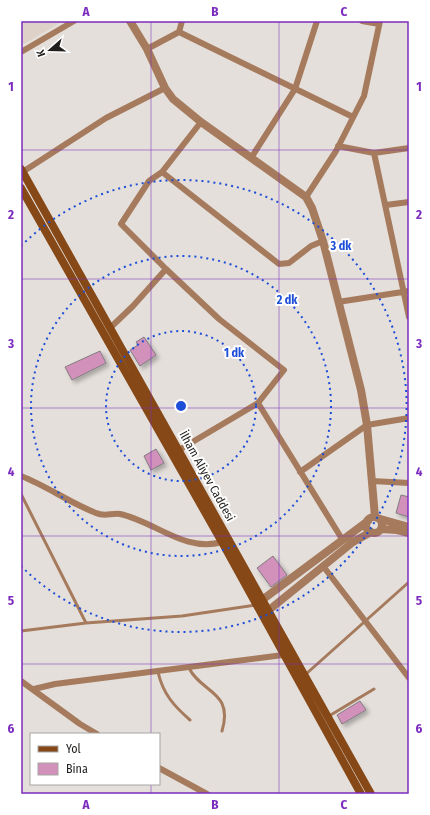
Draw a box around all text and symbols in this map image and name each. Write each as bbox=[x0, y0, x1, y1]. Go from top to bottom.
text: A bbox=[81, 4, 90, 19]
text: B bbox=[211, 4, 219, 19]
text: C bbox=[341, 4, 348, 19]
north arrow bbox=[30, 30, 70, 70]
text: K bbox=[34, 47, 48, 58]
text: 1 bbox=[8, 79, 14, 94]
text: 1 bbox=[416, 79, 422, 94]
text: 2 bbox=[7, 207, 14, 222]
text: 2 bbox=[415, 207, 422, 222]
text: 3 dk bbox=[330, 239, 352, 253]
text: 2 dk bbox=[276, 293, 298, 307]
text: 3 bbox=[7, 336, 14, 351]
text: 3 bbox=[415, 336, 422, 351]
text: 1 dk bbox=[224, 346, 245, 360]
centre of rings bbox=[174, 399, 188, 413]
street label: İlham Aliyev Caddesi bbox=[176, 428, 239, 524]
text: 4 bbox=[8, 464, 15, 479]
text: 4 bbox=[416, 464, 423, 479]
text: 5 bbox=[8, 593, 14, 608]
text: 5 bbox=[416, 593, 422, 608]
text: 6 bbox=[8, 721, 15, 736]
text: 6 bbox=[416, 721, 423, 736]
legend bbox=[30, 733, 160, 785]
text: Yol bbox=[66, 742, 81, 756]
text: Bina bbox=[66, 762, 88, 776]
text: A bbox=[81, 797, 90, 812]
text: B bbox=[211, 797, 219, 812]
text: C bbox=[341, 797, 348, 812]

